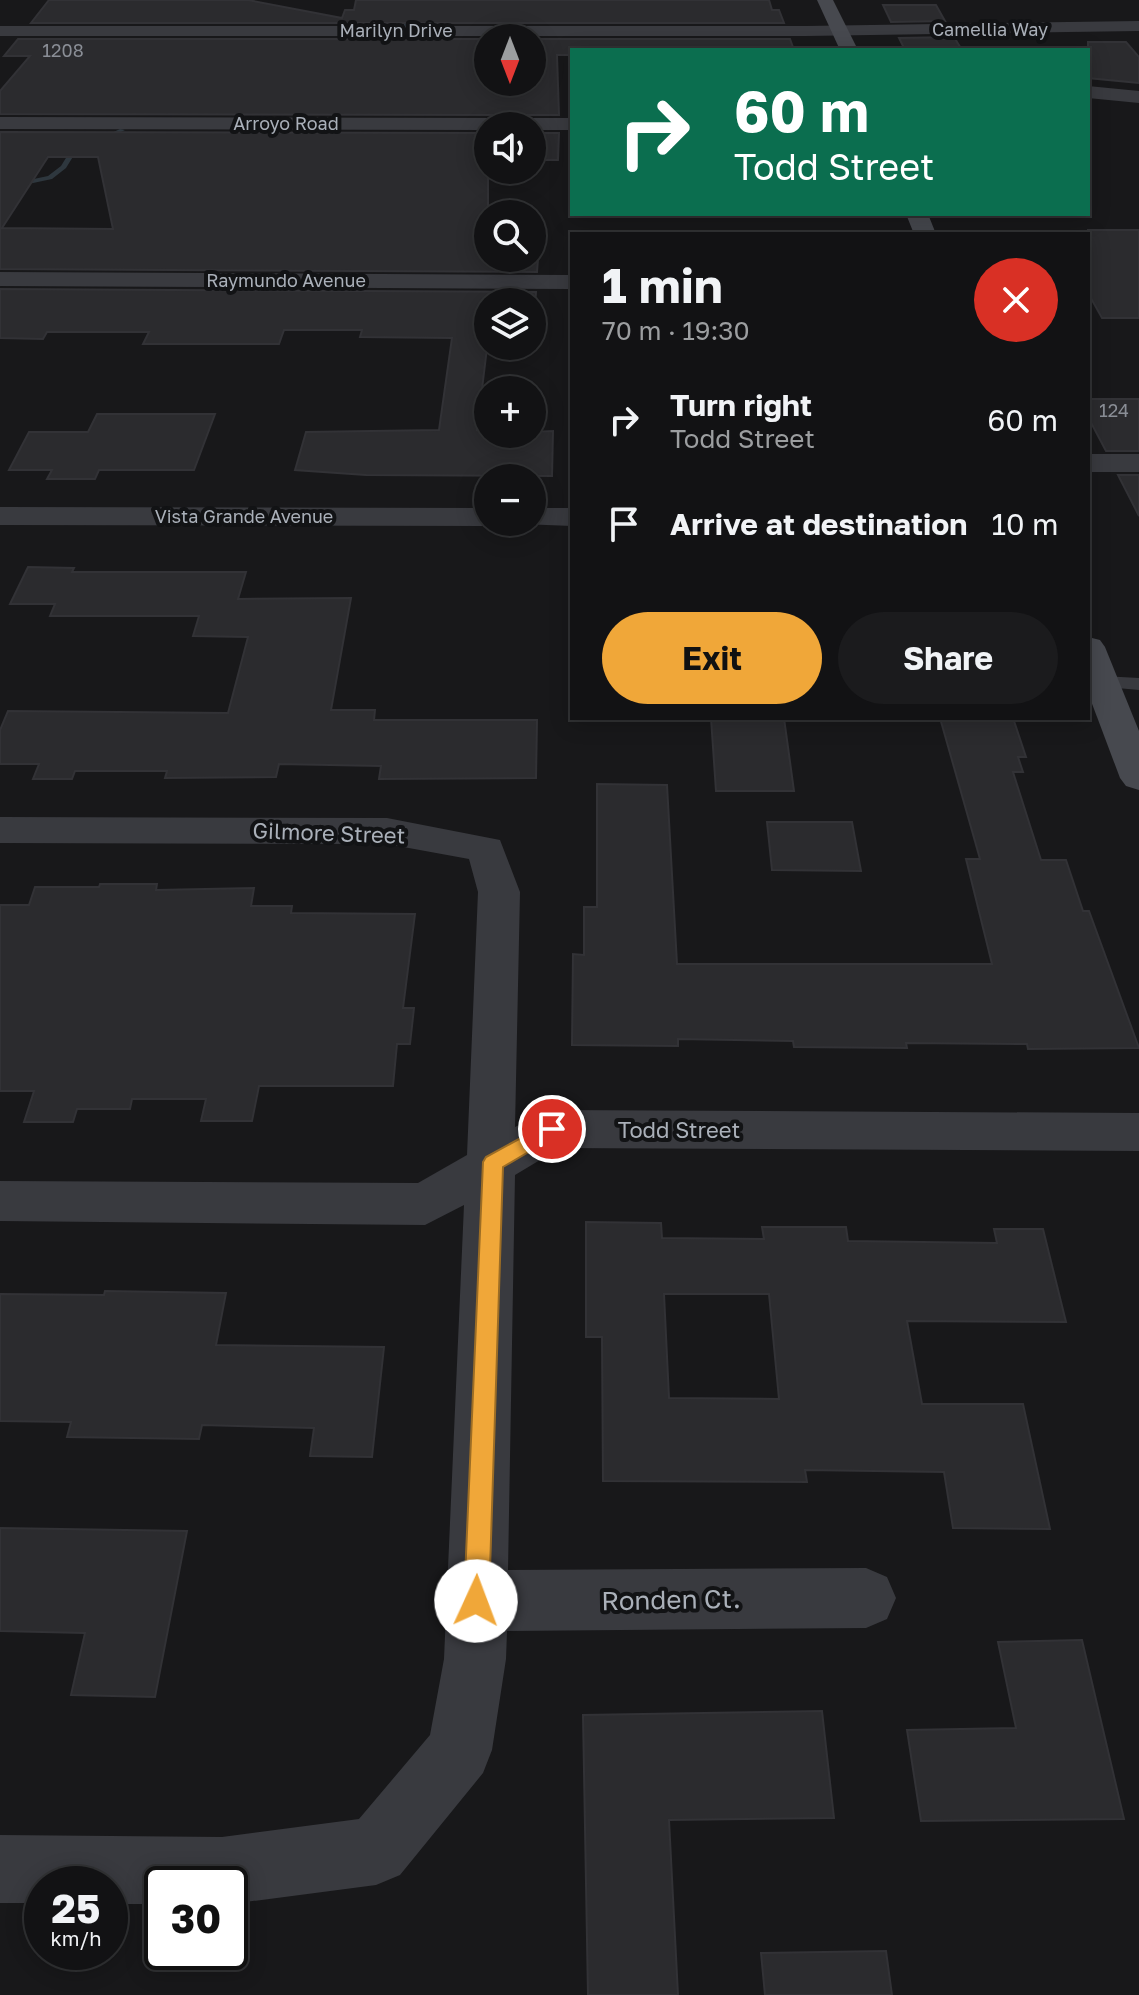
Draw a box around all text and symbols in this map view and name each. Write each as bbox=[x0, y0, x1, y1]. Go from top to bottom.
street label: Camellia Way bbox=[932, 18, 1048, 40]
street label: Marilyn Drive bbox=[339, 19, 453, 41]
north arrow bbox=[474, 24, 546, 96]
map controls bbox=[474, 24, 546, 536]
house number: 1208 bbox=[42, 39, 84, 61]
text: 60 m bbox=[734, 77, 869, 144]
icon: right bbox=[602, 80, 706, 184]
street label: Arroyo Road bbox=[233, 112, 339, 134]
button: sound bbox=[474, 112, 546, 184]
text: Todd Street bbox=[734, 145, 935, 188]
button: search bbox=[474, 200, 546, 272]
text: 1 min bbox=[602, 256, 723, 314]
button: close bbox=[974, 258, 1058, 342]
street label: Raymundo Avenue bbox=[206, 269, 366, 291]
button: layers bbox=[474, 288, 546, 360]
text: 70 m · 19:30 bbox=[602, 315, 750, 346]
button: + bbox=[474, 376, 546, 448]
text: Turn right bbox=[670, 387, 812, 423]
icon: right bbox=[602, 398, 646, 442]
house number: 124 bbox=[1099, 399, 1129, 421]
text: 60 m bbox=[987, 402, 1058, 438]
text: Todd Street bbox=[670, 423, 815, 454]
button: − bbox=[474, 464, 546, 536]
icon: arrive bbox=[602, 502, 646, 546]
street label: Vista Grande Avenue bbox=[155, 505, 333, 527]
text: Arrive at destination bbox=[670, 506, 967, 542]
text: 10 m bbox=[991, 506, 1059, 542]
button: Exit bbox=[602, 612, 822, 704]
button: Share bbox=[838, 612, 1058, 704]
street label: Gilmore Street bbox=[252, 816, 406, 849]
pin bbox=[518, 1095, 586, 1163]
icon: arrive bbox=[530, 1107, 574, 1151]
street label: Todd Street bbox=[618, 1116, 740, 1143]
position arrow bbox=[434, 1559, 518, 1643]
street label: Ronden Ct. bbox=[601, 1583, 741, 1616]
speed limit sign: 30 bbox=[144, 1866, 248, 1970]
text: 25 bbox=[52, 1884, 100, 1932]
text: km/h bbox=[51, 1926, 101, 1950]

